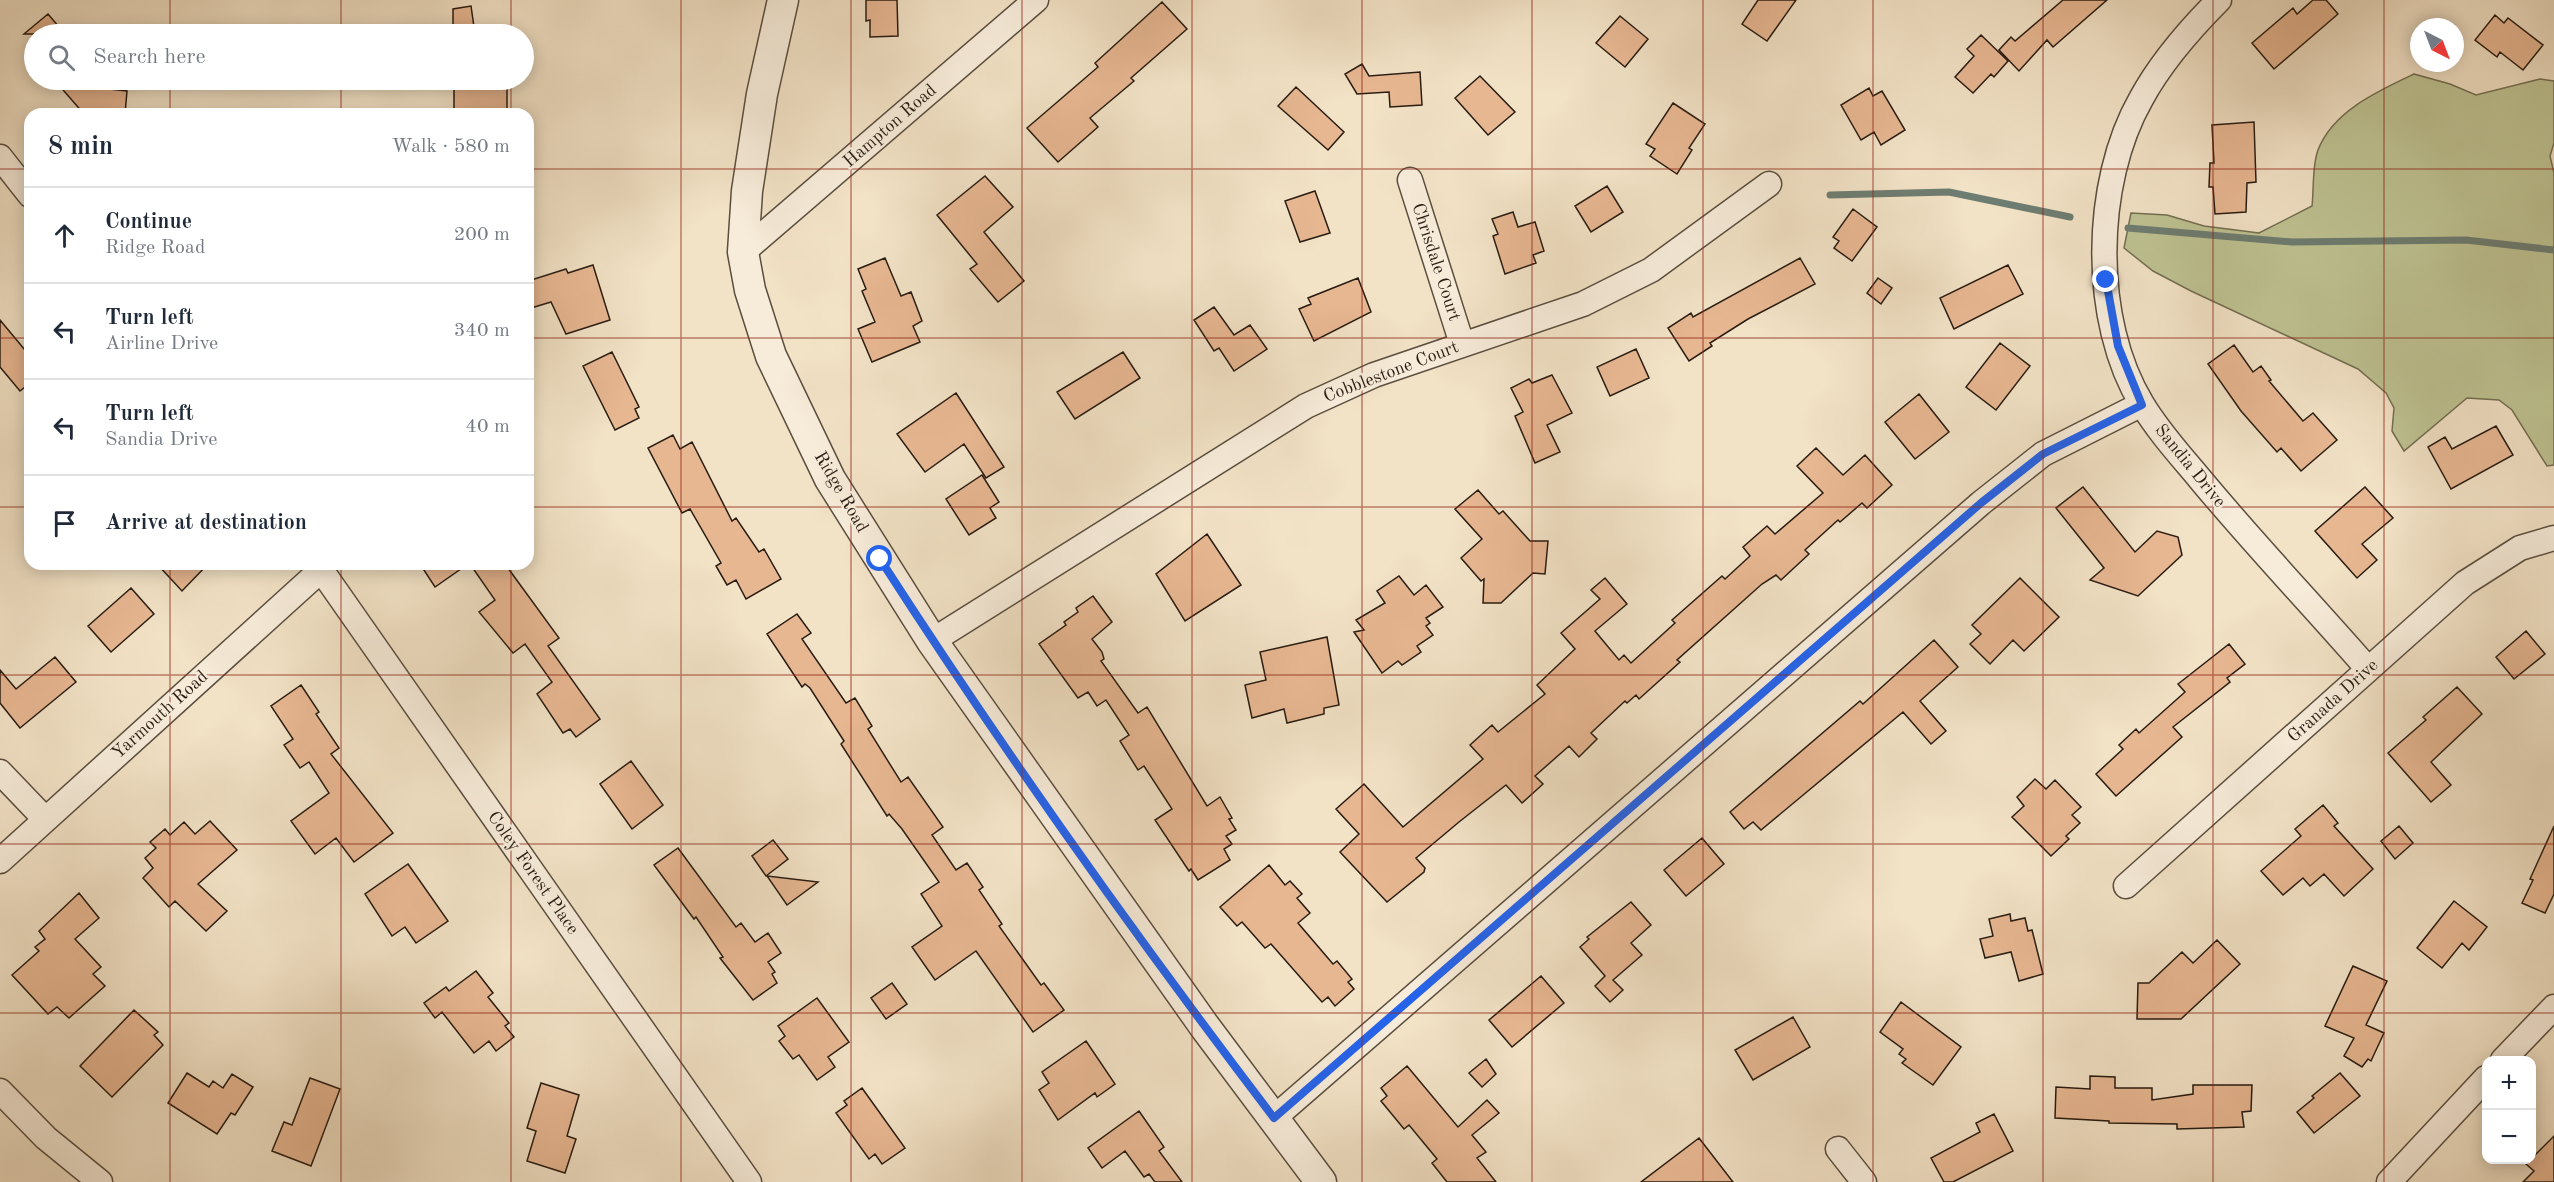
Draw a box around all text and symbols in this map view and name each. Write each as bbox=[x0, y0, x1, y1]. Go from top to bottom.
north arrow bbox=[2410, 18, 2464, 72]
search box bbox=[24, 24, 534, 90]
icon: search bbox=[45, 41, 78, 74]
text: Search here bbox=[93, 46, 206, 68]
street label: Hampton Road bbox=[840, 81, 940, 171]
text: 8 min bbox=[48, 134, 113, 160]
text: Walk · 580 m bbox=[391, 137, 510, 157]
street label: Chrisdale Court bbox=[1408, 201, 1464, 323]
text: Continue bbox=[105, 211, 192, 233]
icon: ahead bbox=[48, 219, 81, 252]
text: 200 m bbox=[454, 225, 510, 245]
text: Ridge Road bbox=[105, 238, 205, 258]
route end bbox=[2092, 266, 2118, 292]
text: Turn left bbox=[105, 307, 194, 329]
icon: left bbox=[48, 315, 81, 348]
text: 340 m bbox=[454, 321, 510, 341]
text: Airline Drive bbox=[105, 334, 218, 354]
street label: Cobblestone Court bbox=[1321, 338, 1461, 406]
text: Turn left bbox=[105, 403, 194, 425]
icon: left bbox=[48, 411, 81, 444]
text: 40 m bbox=[465, 417, 510, 437]
street label: Sandia Drive bbox=[2151, 421, 2229, 511]
text: Sandia Drive bbox=[105, 430, 217, 450]
street label: Ridge Road bbox=[811, 448, 871, 536]
icon: arrive bbox=[48, 507, 81, 540]
text: Arrive at destination bbox=[105, 512, 307, 534]
route start bbox=[866, 545, 892, 571]
street label: Granada Drive bbox=[2284, 656, 2382, 746]
street label: Yarmouth Road bbox=[109, 667, 211, 763]
street label: Coley Forest Place bbox=[484, 808, 582, 938]
map controls bbox=[2482, 1056, 2536, 1164]
button: + bbox=[2482, 1056, 2536, 1110]
button: − bbox=[2482, 1110, 2536, 1164]

